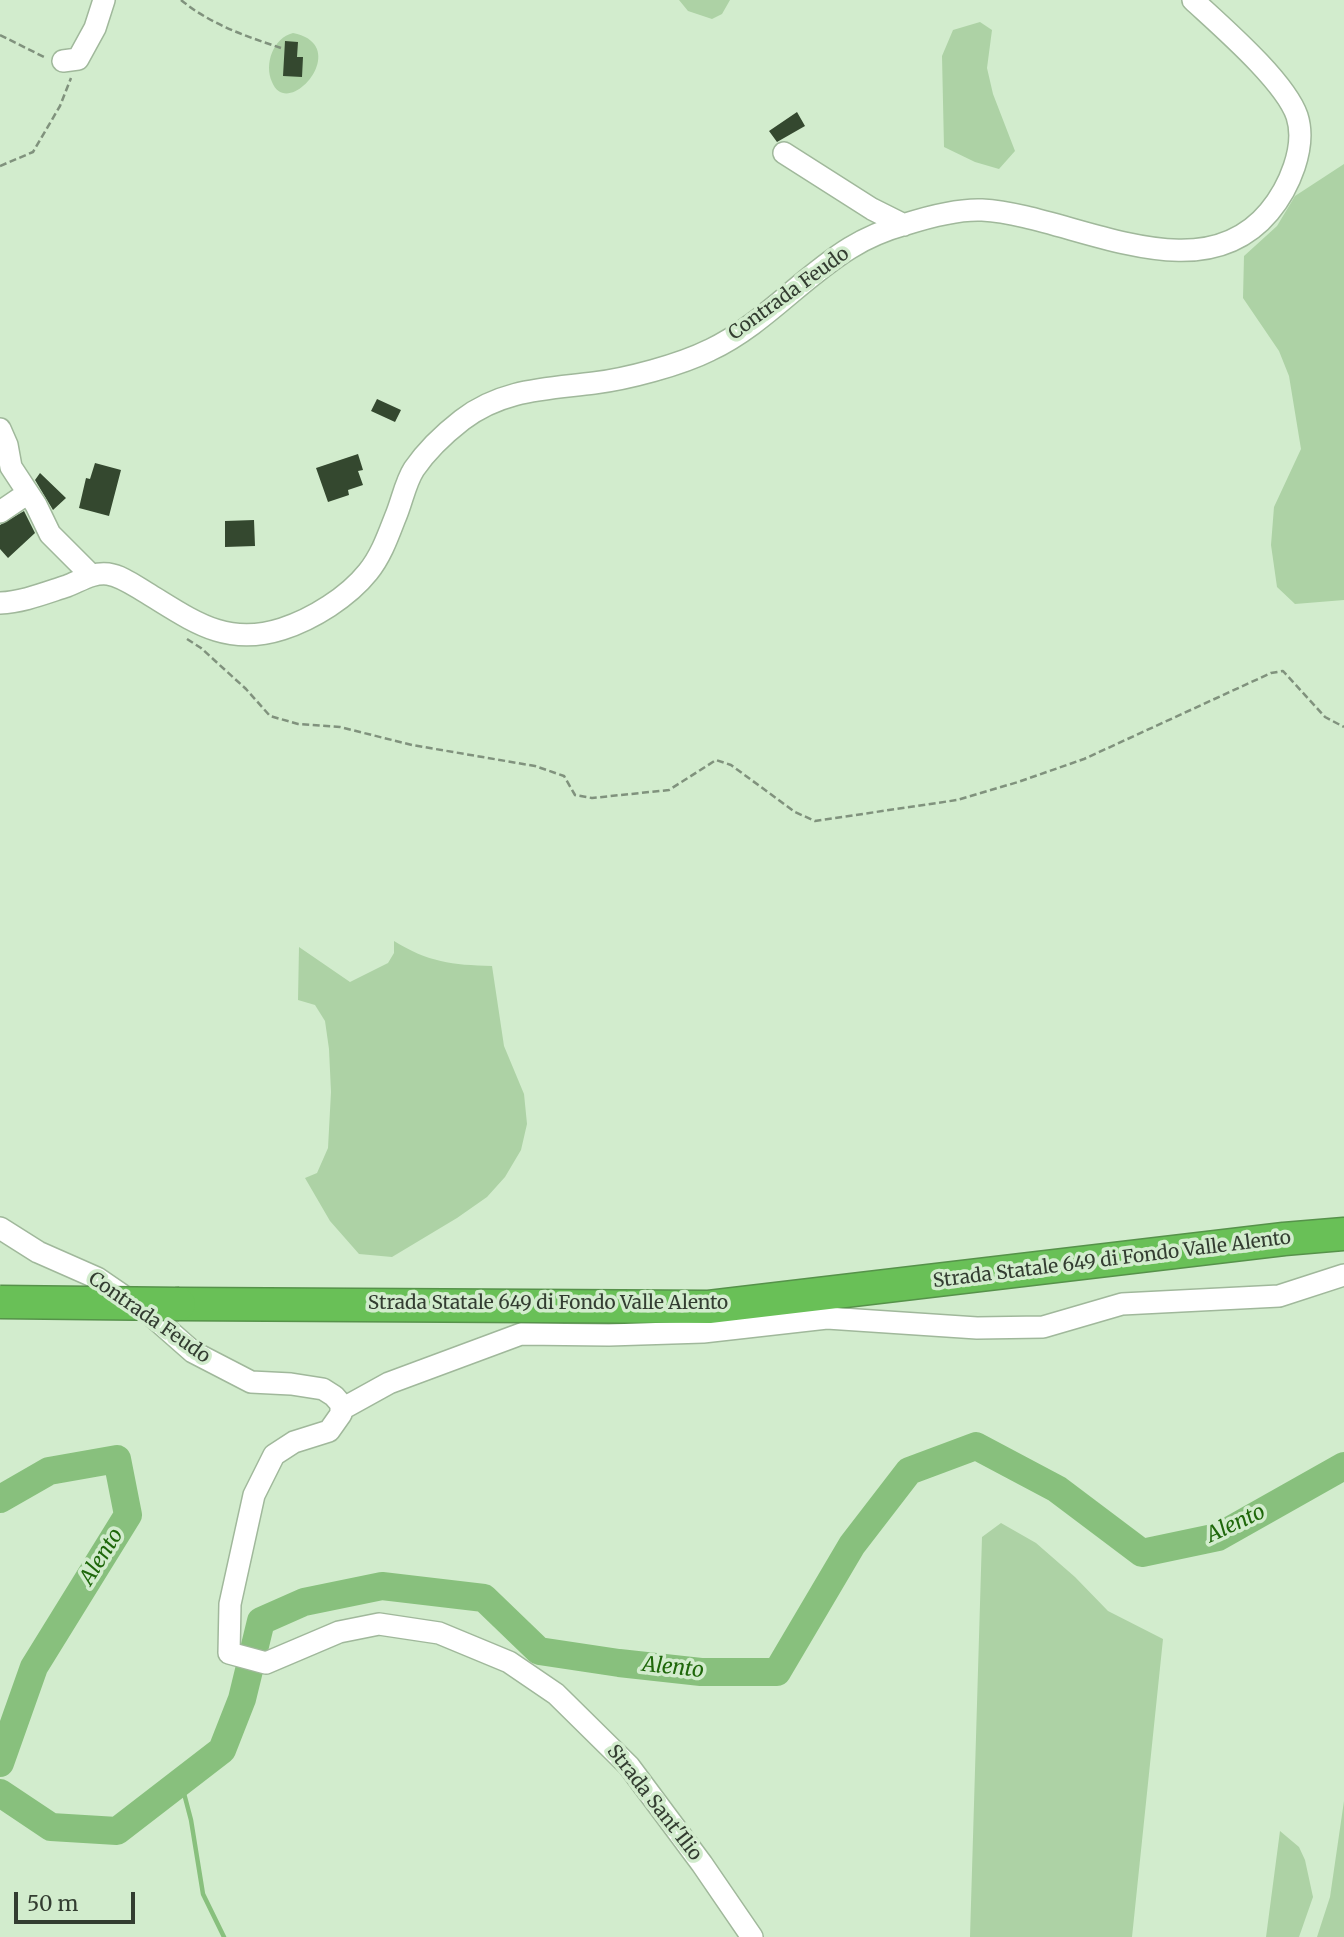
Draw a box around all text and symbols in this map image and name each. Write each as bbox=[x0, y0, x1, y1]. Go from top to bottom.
street label: Contrada Feudo bbox=[724, 243, 854, 345]
street label: Strada Statale 649 di Fondo Valle Alento bbox=[932, 1227, 1292, 1293]
street label: Contrada Feudo bbox=[84, 1268, 214, 1368]
street label: Strada Statale 649 di Fondo Valle Alento bbox=[368, 1293, 728, 1315]
water label: Alento bbox=[1203, 1500, 1269, 1548]
water label: Alento bbox=[75, 1524, 129, 1590]
water label: Alento bbox=[641, 1652, 705, 1684]
street label: Strada Sant'Ilio bbox=[602, 1741, 706, 1865]
scale bar bbox=[18, 1878, 138, 1922]
text: 50 m bbox=[27, 1890, 78, 1917]

